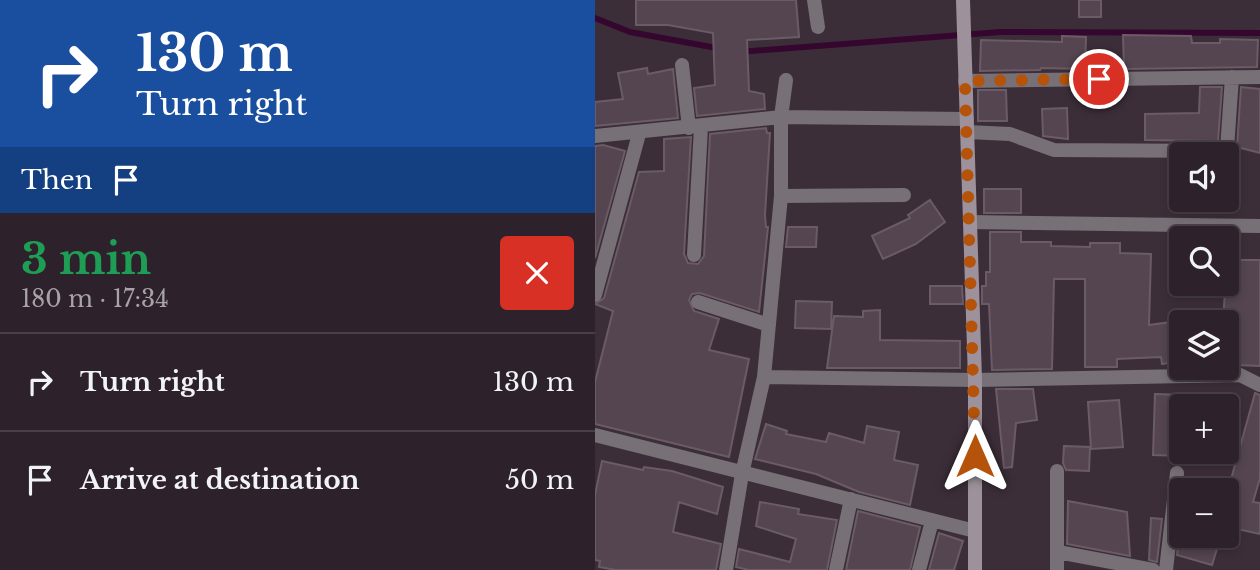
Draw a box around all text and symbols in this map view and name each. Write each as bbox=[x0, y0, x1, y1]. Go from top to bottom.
text: 130 m bbox=[136, 23, 293, 84]
icon: right bbox=[21, 28, 112, 119]
pin bbox=[1069, 49, 1129, 109]
icon: arrive bbox=[1080, 60, 1118, 98]
text: Turn right bbox=[136, 84, 307, 124]
map controls bbox=[1169, 142, 1239, 548]
button: sound bbox=[1169, 142, 1239, 212]
icon: arrive bbox=[107, 161, 145, 199]
text: Then bbox=[21, 164, 93, 196]
button: search bbox=[1169, 226, 1239, 296]
text: 3 min bbox=[21, 233, 151, 285]
button: close bbox=[500, 236, 574, 310]
text: 180 m · 17:34 bbox=[21, 285, 169, 313]
button: layers bbox=[1169, 310, 1239, 380]
icon: right bbox=[21, 363, 59, 401]
text: Turn right bbox=[80, 366, 225, 398]
text: 130 m bbox=[492, 366, 574, 398]
button: + bbox=[1169, 394, 1239, 464]
position arrow bbox=[938, 419, 1012, 493]
icon: arrive bbox=[21, 461, 59, 499]
text: Arrive at destination bbox=[80, 464, 360, 496]
text: 50 m bbox=[505, 464, 574, 496]
button: − bbox=[1169, 478, 1239, 548]

